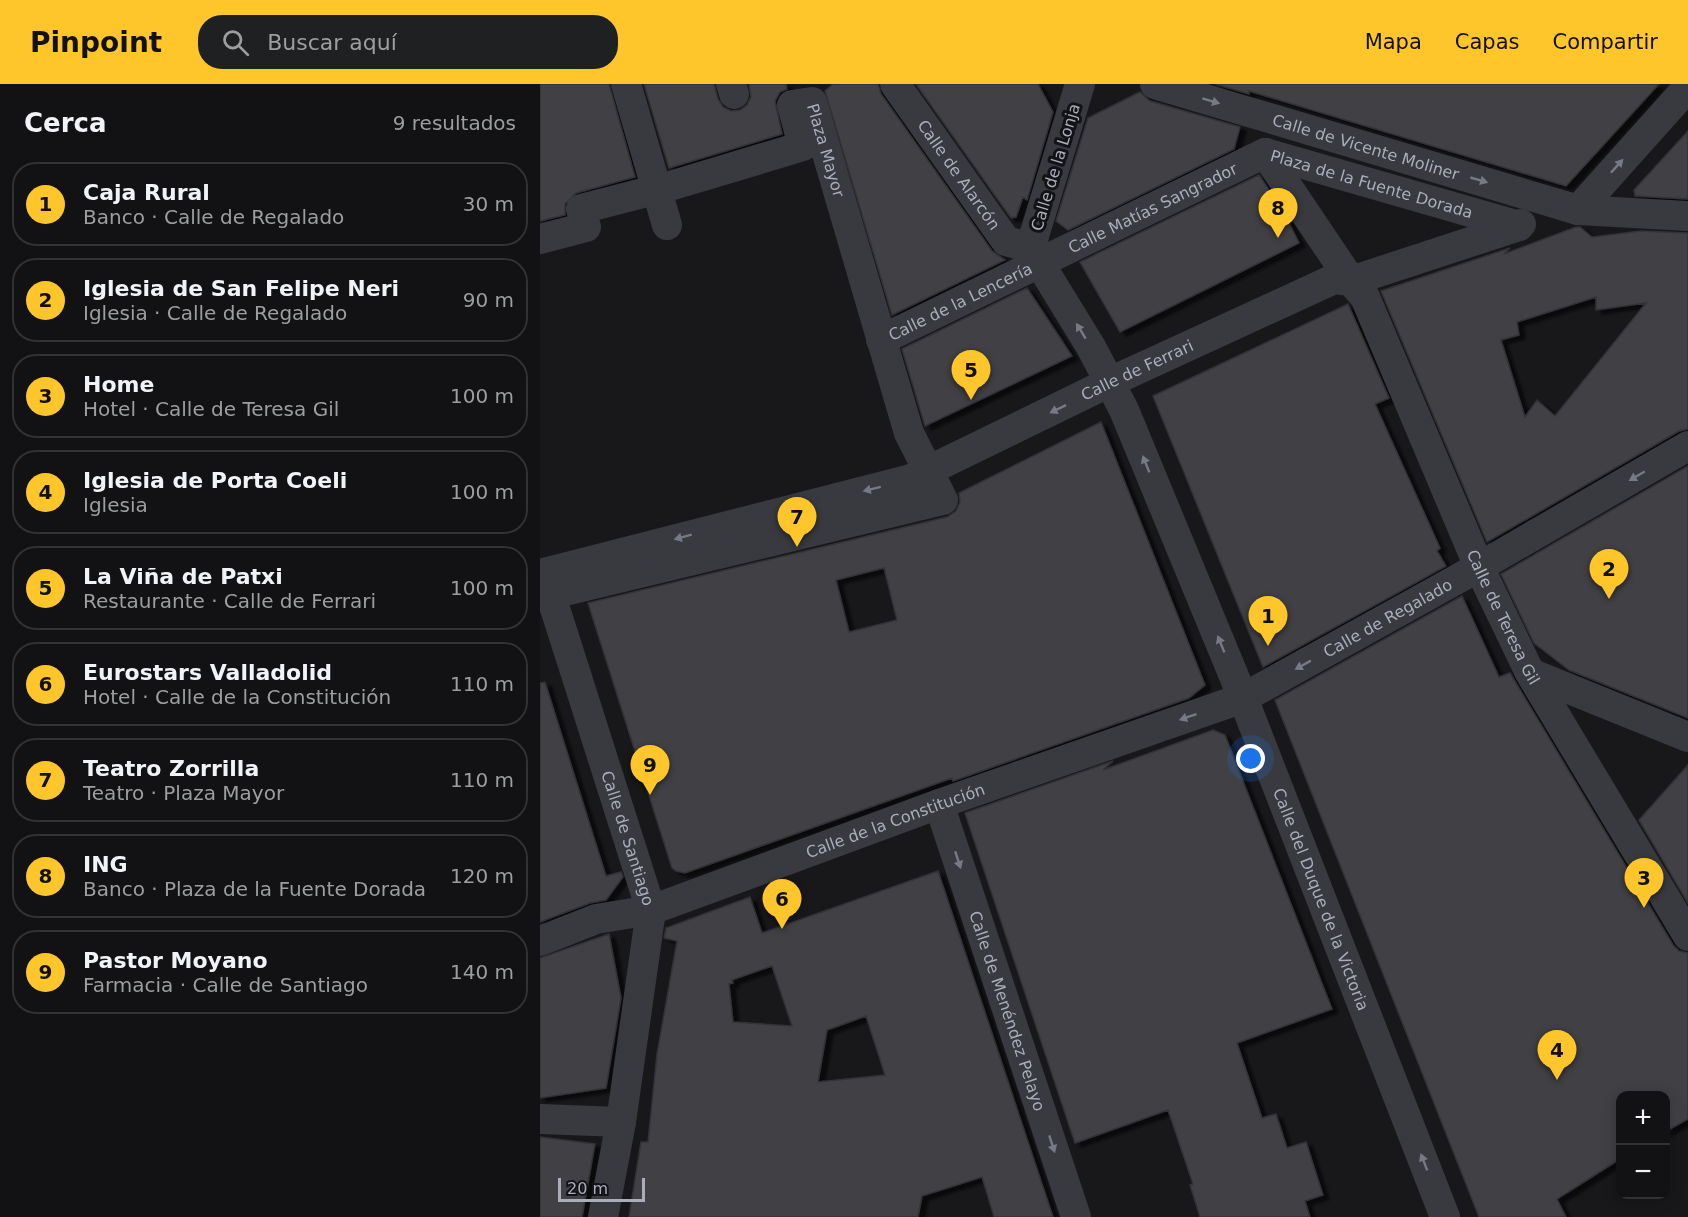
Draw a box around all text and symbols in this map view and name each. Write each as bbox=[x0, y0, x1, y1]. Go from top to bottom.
search box bbox=[198, 15, 618, 69]
text: Pinpoint bbox=[30, 26, 162, 59]
icon: search bbox=[219, 26, 252, 59]
text: Buscar aquí bbox=[267, 30, 397, 55]
text: Mapa bbox=[1365, 30, 1422, 54]
text: Capas bbox=[1455, 30, 1519, 54]
text: Compartir bbox=[1552, 30, 1658, 54]
one-way arrow bbox=[1202, 97, 1220, 106]
street label: Plaza Mayor bbox=[803, 101, 848, 200]
street label: Calle de la Lonja bbox=[1027, 101, 1084, 233]
text: Cerca bbox=[24, 108, 107, 138]
street label: Calle de Vicente Moliner bbox=[1270, 110, 1462, 184]
text: 9 resultados bbox=[393, 111, 516, 135]
street label: Calle de Alarcón bbox=[913, 116, 1004, 234]
street label: Plaza de la Fuente Dorada bbox=[1268, 146, 1475, 222]
street label: Calle Matías Sangrador bbox=[1065, 159, 1241, 257]
one-way arrow bbox=[1610, 159, 1623, 174]
one-way arrow bbox=[1470, 176, 1488, 185]
text: Caja Rural bbox=[83, 180, 210, 205]
pin: 8 bbox=[1258, 188, 1298, 238]
text: 1 bbox=[39, 192, 52, 216]
text: 30 m bbox=[463, 192, 514, 216]
text: Banco · Calle de Regalado bbox=[83, 205, 344, 229]
street label: Calle de la Lencería bbox=[885, 259, 1035, 345]
text: Iglesia de San Felipe Neri bbox=[83, 276, 399, 301]
text: 2 bbox=[39, 288, 52, 312]
text: 90 m bbox=[463, 288, 514, 312]
text: Iglesia · Calle de Regalado bbox=[83, 301, 347, 325]
one-way arrow bbox=[1076, 323, 1087, 339]
street label: Calle de Ferrari bbox=[1078, 336, 1196, 405]
pin: 5 bbox=[952, 350, 990, 400]
text: Home bbox=[83, 372, 154, 397]
text: 3 bbox=[39, 384, 52, 408]
text: 100 m bbox=[450, 384, 514, 408]
text: Hotel · Calle de Teresa Gil bbox=[83, 397, 339, 421]
one-way arrow bbox=[1049, 404, 1066, 413]
one-way arrow bbox=[1141, 454, 1151, 472]
text: Iglesia de Porta Coeli bbox=[83, 468, 347, 493]
one-way arrow bbox=[1629, 470, 1645, 481]
text: 4 bbox=[39, 480, 52, 504]
text: 100 m bbox=[450, 480, 514, 504]
one-way arrow bbox=[863, 484, 881, 494]
text: Iglesia bbox=[83, 493, 148, 517]
pin: 7 bbox=[778, 498, 816, 547]
one-way arrow bbox=[674, 532, 692, 542]
street label: Calle de Teresa Gil bbox=[1463, 547, 1544, 688]
pin: 2 bbox=[1590, 550, 1628, 599]
text: La Viña de Patxi bbox=[83, 564, 283, 589]
street label: Calle de Regalado bbox=[1320, 575, 1455, 662]
text: 5 bbox=[39, 576, 52, 600]
text: 100 m bbox=[450, 576, 514, 600]
text: Restaurante · Calle de Ferrari bbox=[83, 589, 376, 613]
pin: 1 bbox=[1248, 596, 1288, 646]
one-way arrow bbox=[1216, 635, 1225, 653]
text: Eurostars Valladolid bbox=[83, 660, 332, 685]
one-way arrow bbox=[1294, 660, 1311, 670]
text: 6 bbox=[39, 672, 52, 696]
text: 110 m bbox=[450, 672, 514, 696]
text: Hotel · Calle de la Constitución bbox=[83, 685, 391, 709]
one-way arrow bbox=[1179, 713, 1197, 723]
your location bbox=[1236, 744, 1265, 773]
pin: 9 bbox=[630, 746, 670, 795]
text: Teatro Zorrilla bbox=[83, 756, 259, 781]
text: 7 bbox=[39, 768, 52, 792]
text: 110 m bbox=[450, 768, 514, 792]
street label: Calle de Santiago bbox=[597, 768, 658, 908]
street label: Calle de la Constitución bbox=[803, 780, 987, 862]
text: Teatro · Plaza Mayor bbox=[83, 781, 284, 805]
street label: Calle del Duque de la Victoria bbox=[1269, 785, 1373, 1013]
one-way arrow bbox=[953, 851, 963, 869]
text: ING bbox=[83, 852, 128, 877]
pin: 3 bbox=[1624, 858, 1664, 908]
text: 8 bbox=[39, 864, 52, 888]
text: 120 m bbox=[450, 864, 514, 888]
text: Banco · Plaza de la Fuente Dorada bbox=[83, 877, 426, 901]
pin: 6 bbox=[762, 880, 802, 929]
street label: Calle de Menéndez Pelayo bbox=[965, 909, 1049, 1114]
text: Pastor Moyano bbox=[83, 948, 268, 973]
text: 9 bbox=[39, 960, 52, 984]
text: 140 m bbox=[450, 960, 514, 984]
text: Farmacia · Calle de Santiago bbox=[83, 973, 368, 997]
pin: 4 bbox=[1538, 1030, 1576, 1080]
map controls bbox=[1616, 1091, 1670, 1199]
button: + bbox=[1616, 1091, 1670, 1145]
one-way arrow bbox=[1047, 1136, 1057, 1154]
button: − bbox=[1616, 1145, 1670, 1199]
one-way arrow bbox=[1418, 1153, 1428, 1171]
scale bar bbox=[558, 1175, 645, 1202]
text: 20 m bbox=[567, 1179, 608, 1198]

